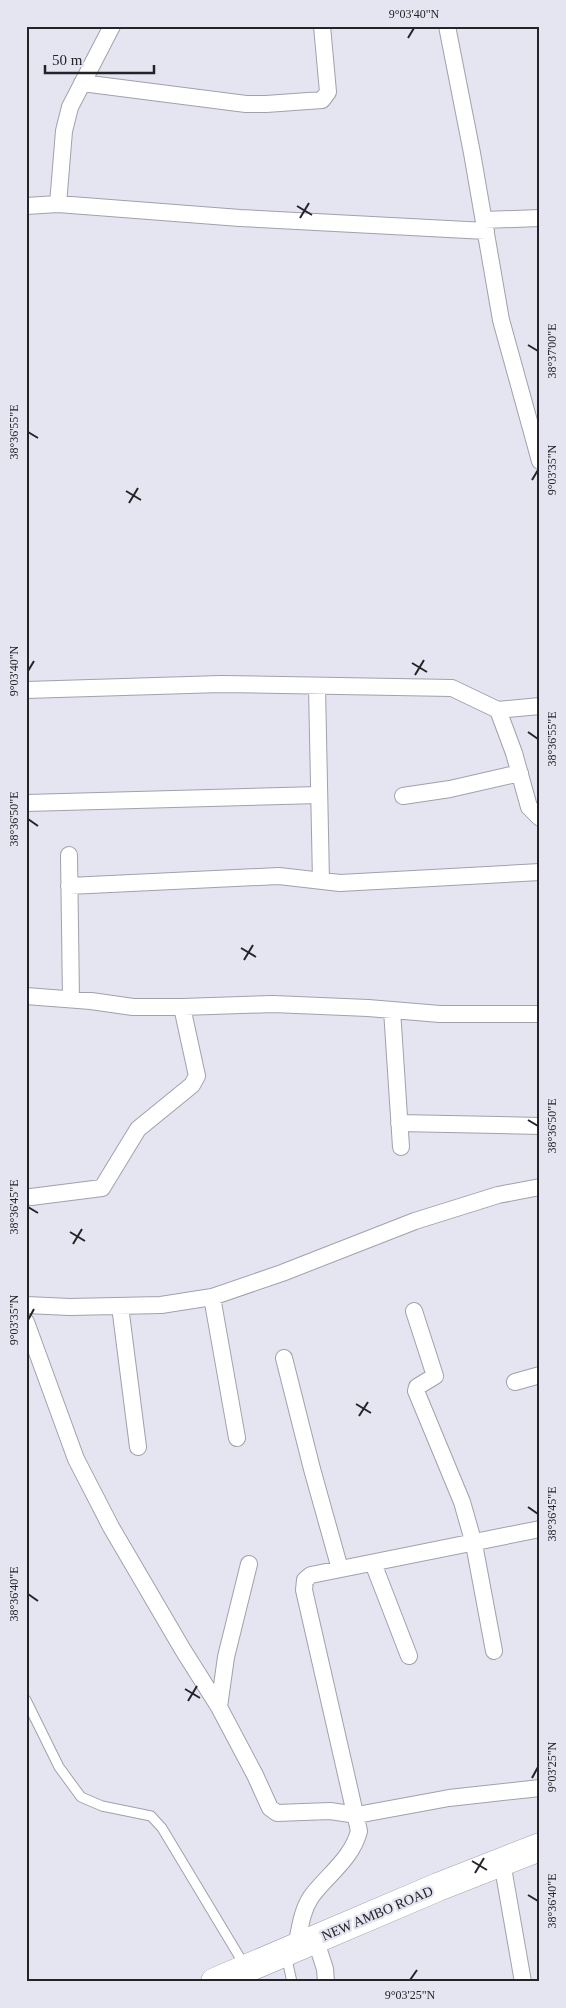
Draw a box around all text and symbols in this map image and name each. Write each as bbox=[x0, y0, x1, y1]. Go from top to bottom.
text: 9°03'40"N bbox=[389, 7, 440, 21]
scale bar bbox=[45, 42, 154, 74]
text: 50 m bbox=[52, 52, 83, 68]
text: 38°37'00"E bbox=[545, 323, 559, 379]
text: 38°36'55"E bbox=[7, 404, 21, 460]
text: 9°03'35"N bbox=[545, 444, 559, 495]
text: 9°03'40"N bbox=[7, 645, 21, 696]
text: 38°36'55"E bbox=[545, 711, 559, 767]
text: 38°36'50"E bbox=[7, 791, 21, 847]
text: 38°36'50"E bbox=[545, 1098, 559, 1154]
text: 38°36'45"E bbox=[7, 1179, 21, 1235]
text: 9°03'35"N bbox=[7, 1294, 21, 1345]
text: 38°36'45"E bbox=[545, 1486, 559, 1542]
text: 38°36'40"E bbox=[7, 1566, 21, 1622]
text: 9°03'25"N bbox=[545, 1741, 559, 1792]
text: 38°36'40"E bbox=[545, 1873, 559, 1929]
street label: NEW AMBO ROAD bbox=[319, 1883, 435, 1944]
text: 9°03'25"N bbox=[385, 1988, 436, 2002]

